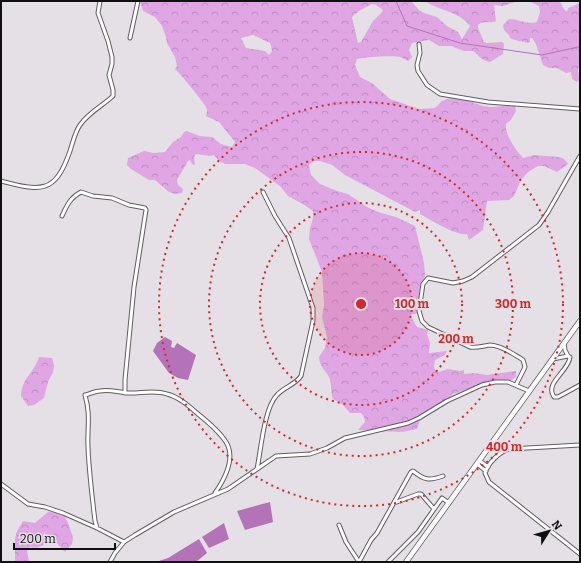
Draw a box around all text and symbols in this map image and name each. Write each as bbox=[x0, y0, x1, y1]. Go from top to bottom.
centre of rings bbox=[354, 297, 368, 311]
text: 100 m bbox=[395, 297, 430, 311]
text: 300 m bbox=[495, 297, 531, 311]
text: 200 m bbox=[438, 332, 474, 346]
text: 400 m bbox=[486, 440, 523, 454]
north arrow bbox=[529, 511, 569, 551]
text: N bbox=[549, 518, 565, 533]
scale bar bbox=[14, 525, 115, 551]
text: 200 m bbox=[20, 532, 56, 546]

